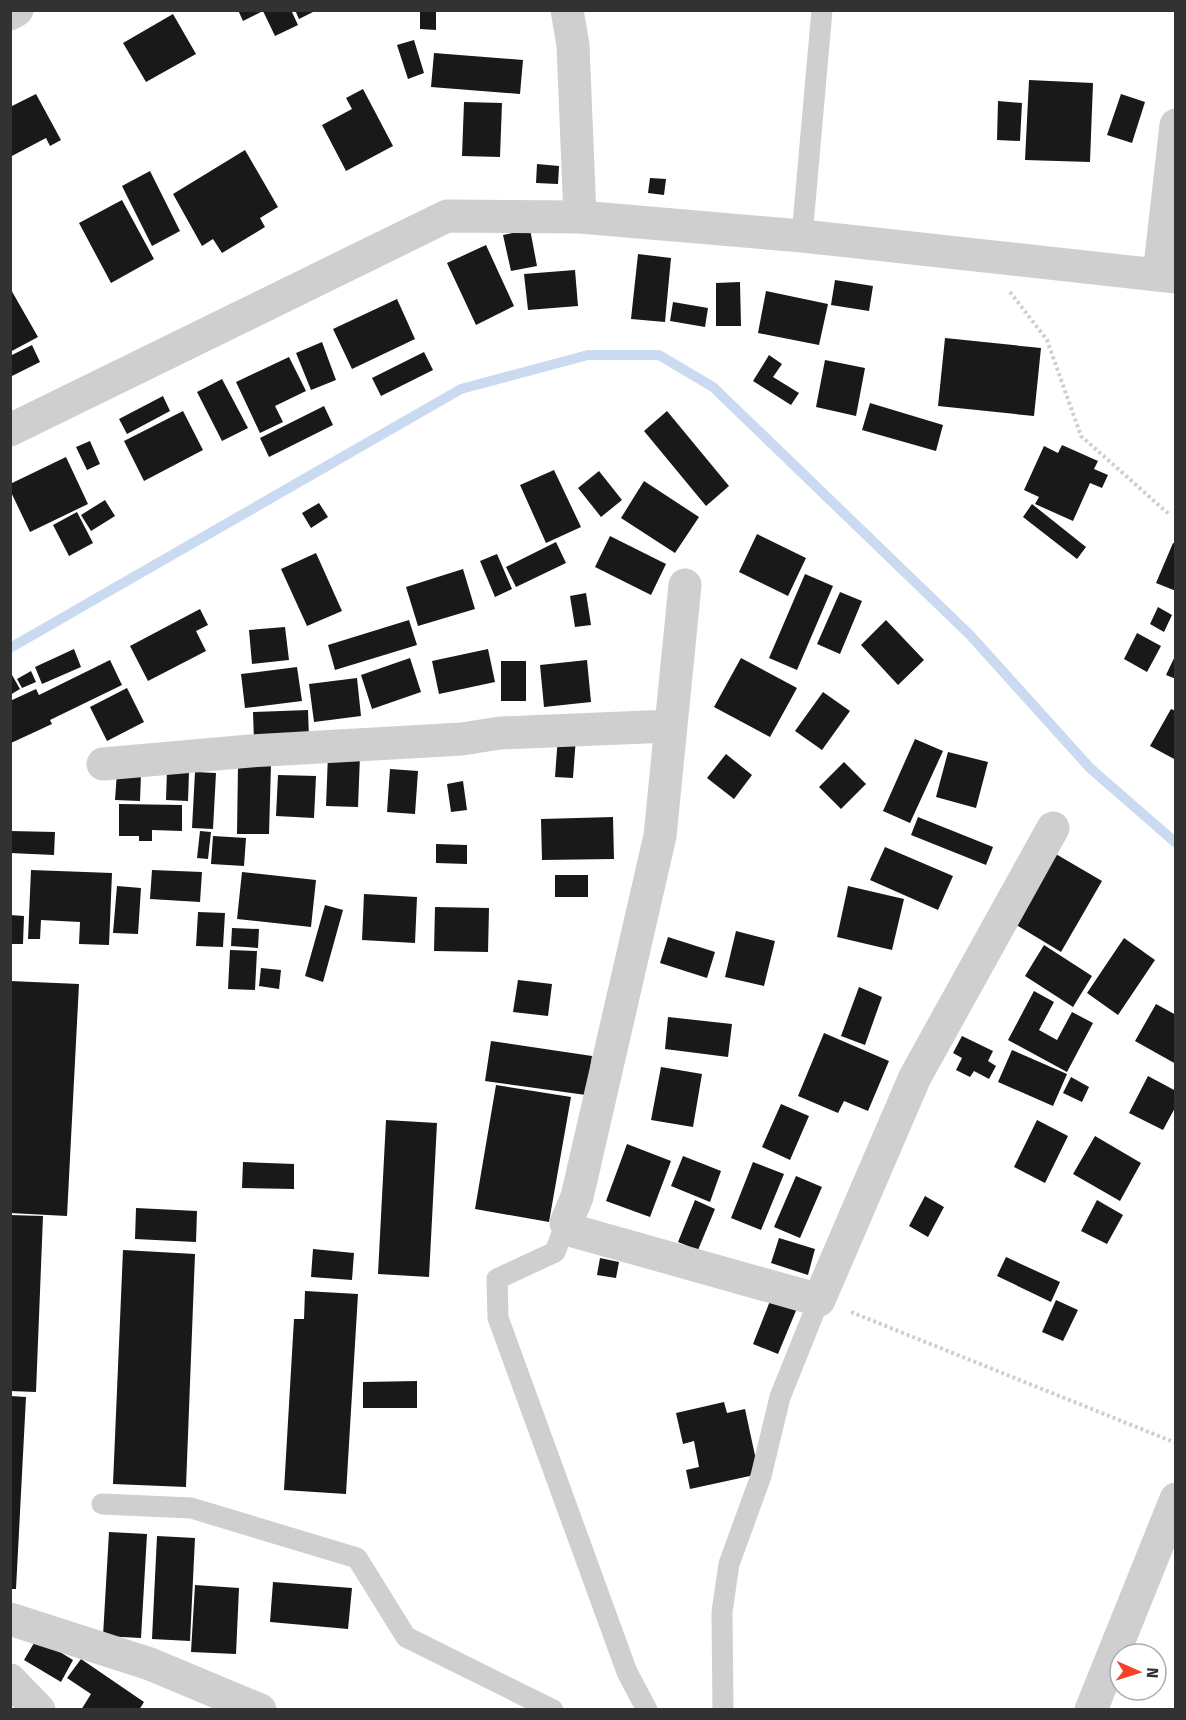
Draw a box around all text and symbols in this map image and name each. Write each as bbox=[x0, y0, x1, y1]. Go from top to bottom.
north arrow bbox=[1108, 1642, 1168, 1702]
text: N bbox=[1143, 1667, 1162, 1679]

